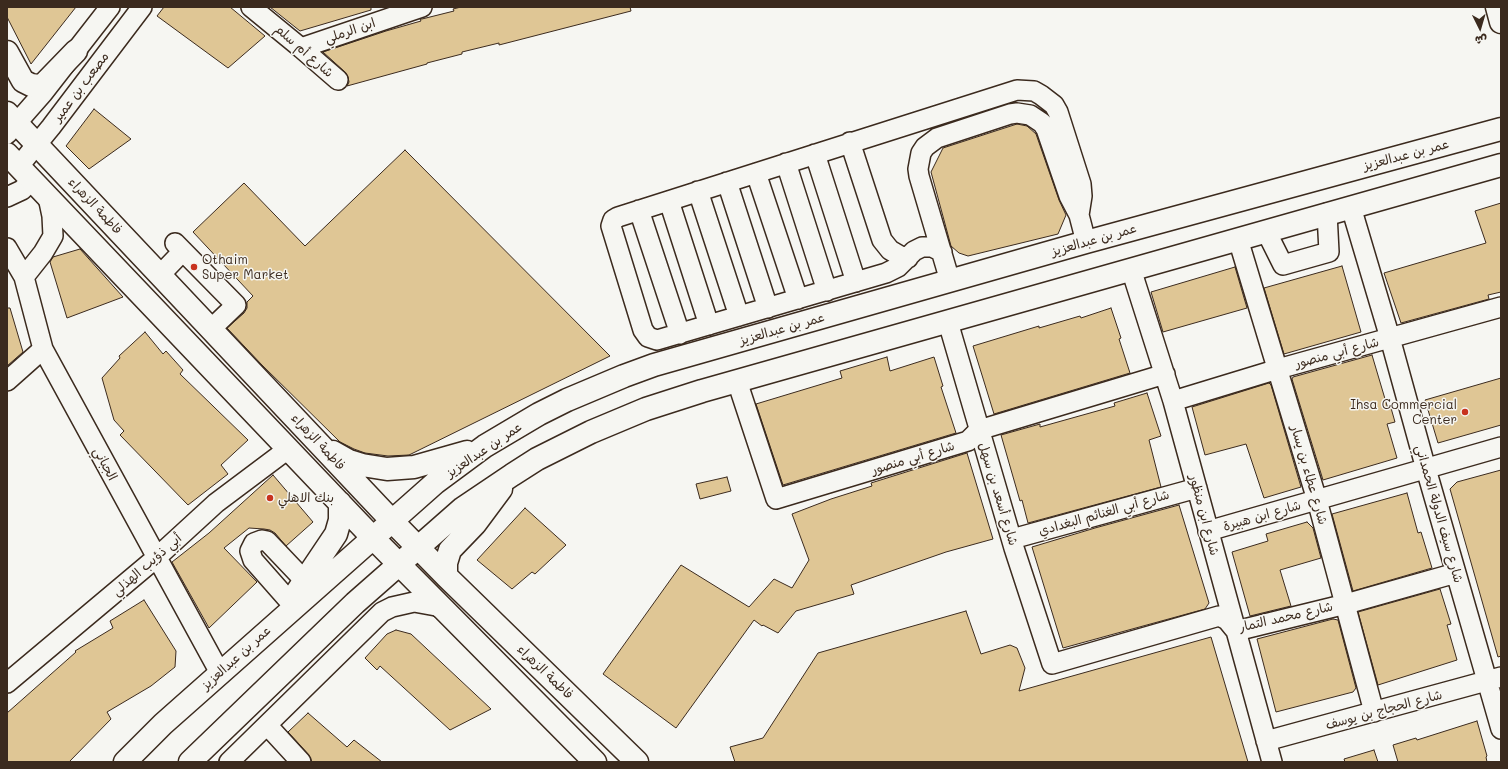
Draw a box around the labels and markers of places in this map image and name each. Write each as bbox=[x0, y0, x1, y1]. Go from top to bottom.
place label: Othaim Super Market bbox=[202, 252, 289, 283]
marker: Othaim Super Market bbox=[189, 262, 199, 272]
place label: Ihsa Commercial Center bbox=[1350, 397, 1457, 428]
marker: Ihsa Commercial Center bbox=[1460, 407, 1470, 417]
place label: بنك الاهلي bbox=[278, 490, 334, 506]
marker: بنك الاهلي bbox=[265, 493, 275, 503]

